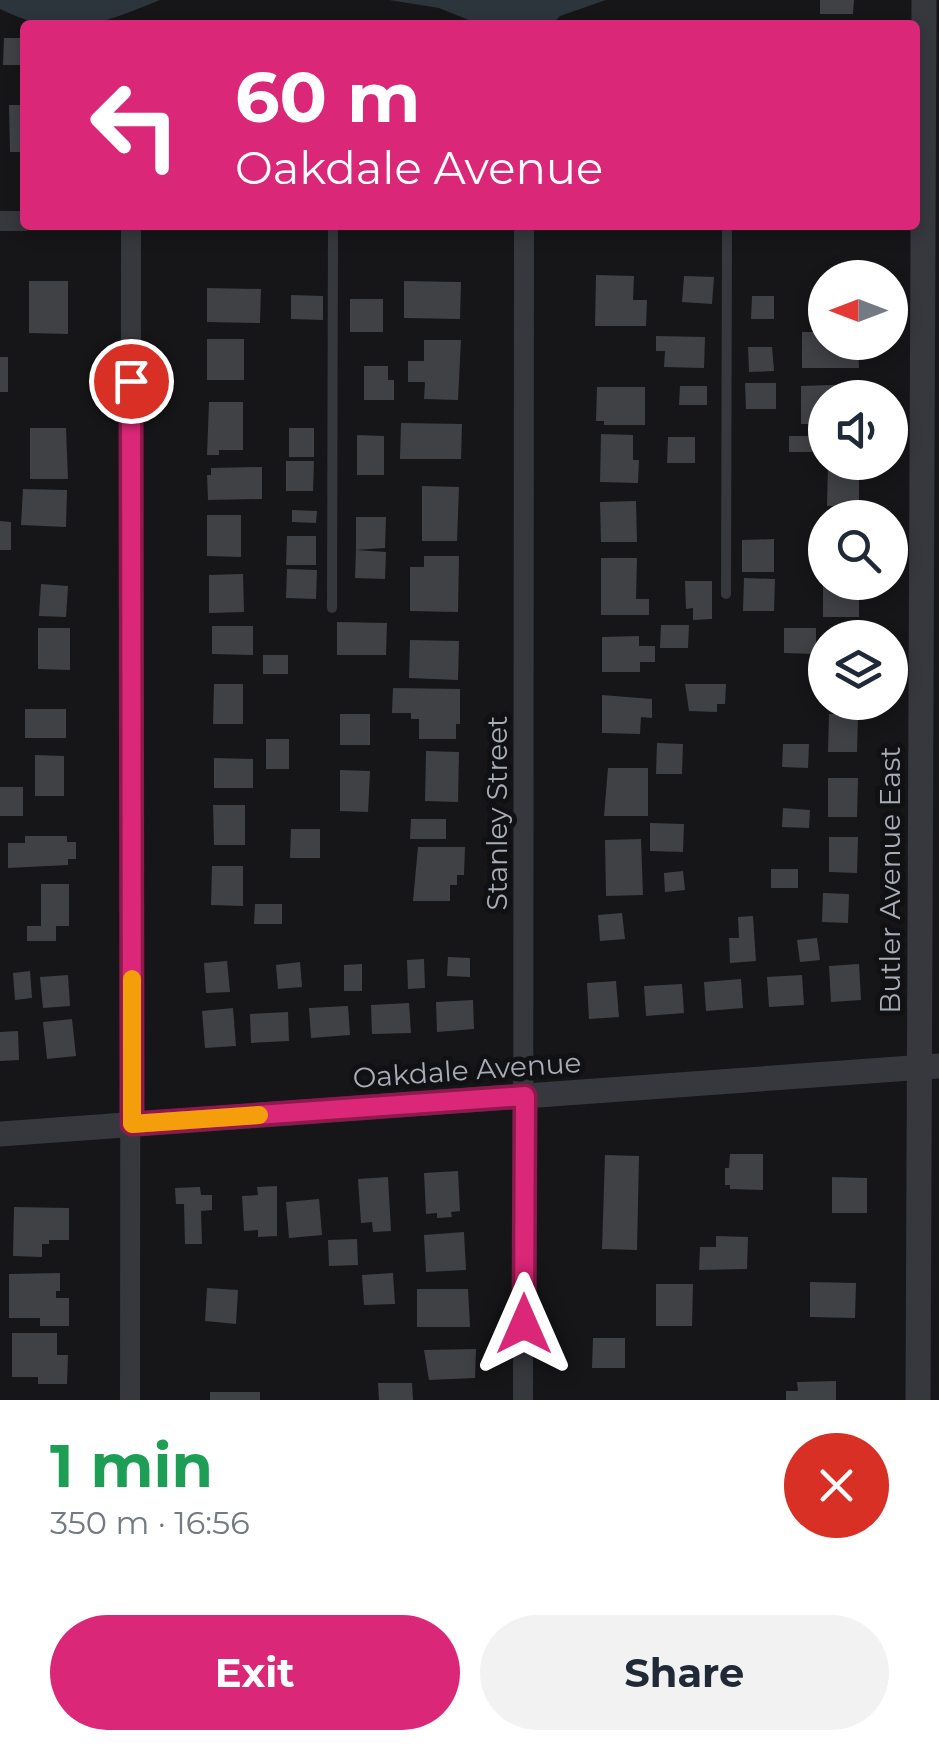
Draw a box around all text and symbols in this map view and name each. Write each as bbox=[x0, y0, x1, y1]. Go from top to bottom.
text: 60 m bbox=[235, 54, 420, 140]
icon: left bbox=[70, 60, 200, 190]
text: Oakdale Avenue bbox=[235, 140, 603, 195]
north arrow bbox=[808, 260, 908, 360]
map controls bbox=[808, 260, 908, 720]
pin bbox=[89, 339, 174, 424]
icon: arrive bbox=[104, 354, 159, 409]
button: sound bbox=[808, 380, 908, 480]
button: search bbox=[808, 500, 908, 600]
button: layers bbox=[808, 620, 908, 720]
street label: Stanley Street bbox=[480, 716, 514, 910]
street label: Butler Avenue East bbox=[873, 746, 907, 1014]
street label: Oakdale Avenue bbox=[352, 1045, 582, 1095]
position arrow bbox=[472, 1272, 576, 1376]
text: 1 min bbox=[50, 1429, 213, 1502]
button: close bbox=[784, 1433, 889, 1538]
text: 350 m · 16:56 bbox=[50, 1503, 250, 1542]
button: Exit bbox=[50, 1615, 460, 1730]
button: Share bbox=[480, 1615, 889, 1730]

